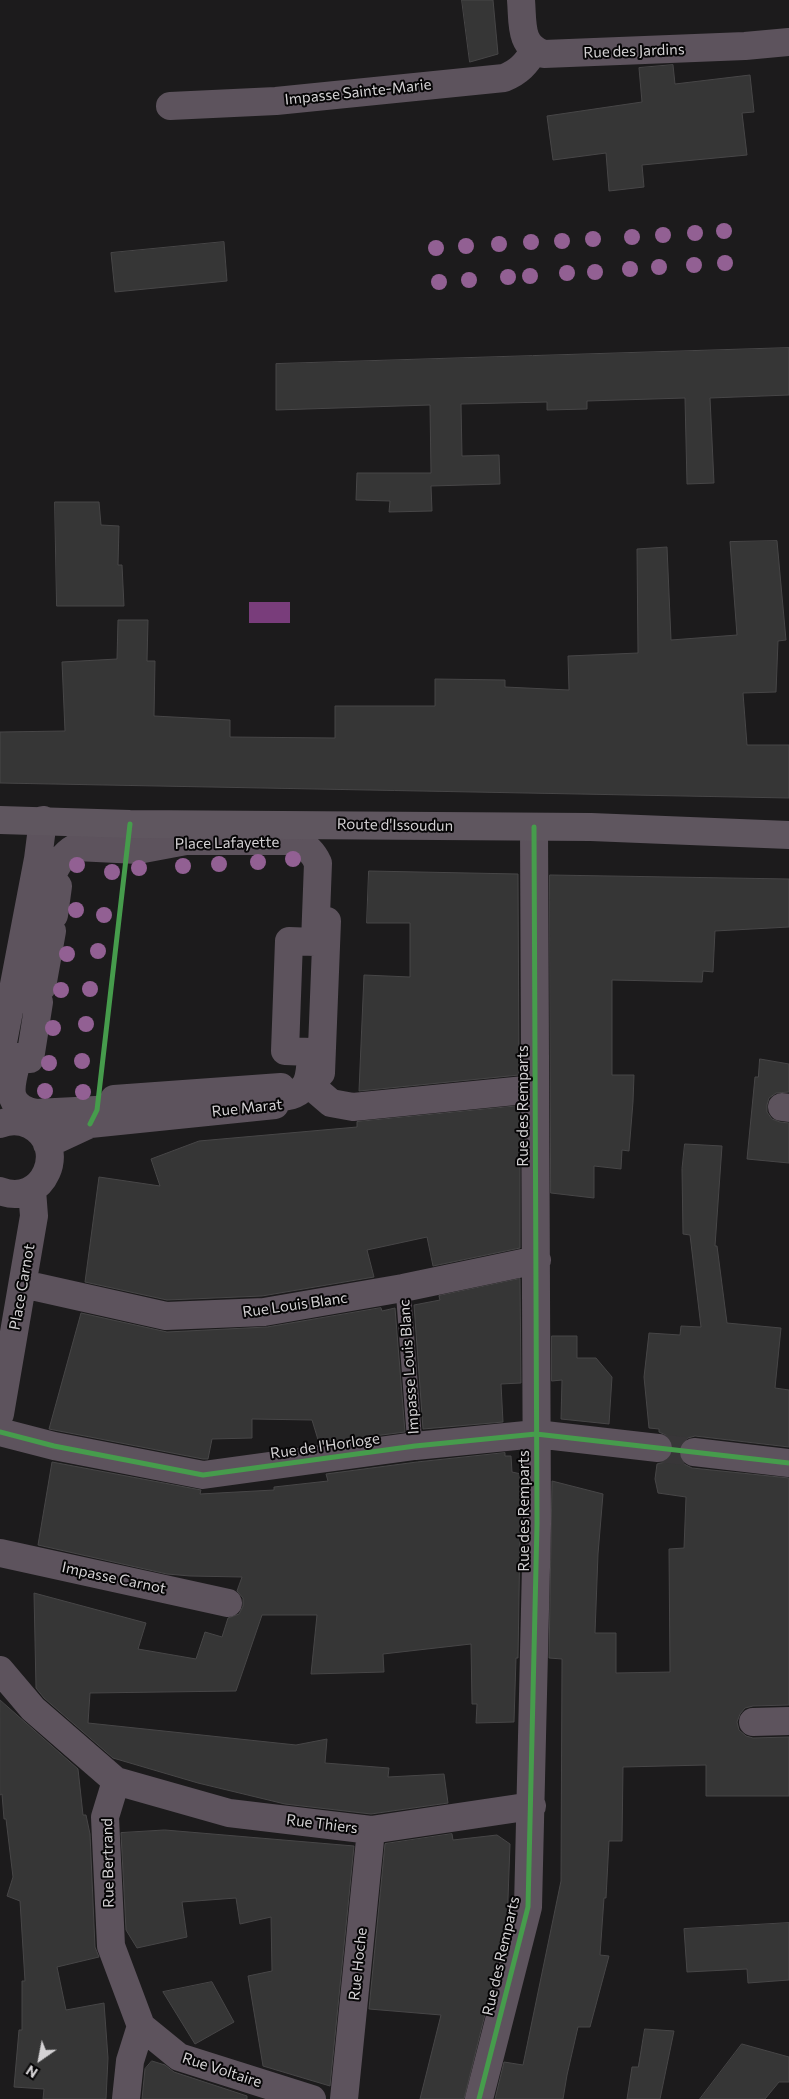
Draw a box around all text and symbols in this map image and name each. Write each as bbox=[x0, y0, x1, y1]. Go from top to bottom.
street label: Rue des Jardins bbox=[583, 40, 685, 62]
street label: Impasse Sainte-Marie bbox=[284, 75, 432, 109]
street label: Route d'Issoudun bbox=[337, 815, 453, 835]
street label: Place Lafayette bbox=[175, 833, 279, 853]
street label: Rue des Remparts bbox=[514, 1045, 532, 1167]
street label: Rue Marat bbox=[211, 1095, 283, 1121]
street label: Place Carnot bbox=[6, 1243, 38, 1331]
street label: Rue Louis Blanc bbox=[241, 1289, 349, 1321]
street label: Impasse Louis Blanc bbox=[395, 1299, 423, 1435]
street label: Rue de l'Horloge bbox=[269, 1429, 381, 1463]
street label: Rue des Remparts bbox=[515, 1450, 533, 1572]
street label: Impasse Carnot bbox=[60, 1558, 168, 1598]
street label: Rue Thiers bbox=[285, 1811, 359, 1837]
street label: Rue Bertrand bbox=[98, 1818, 118, 1908]
street label: Rue des Remparts bbox=[479, 1895, 523, 2017]
street label: Rue Hoche bbox=[345, 1927, 371, 2001]
north arrow bbox=[15, 2034, 65, 2084]
street label: Rue Voltaire bbox=[180, 2049, 264, 2091]
text: N bbox=[23, 2062, 41, 2082]

